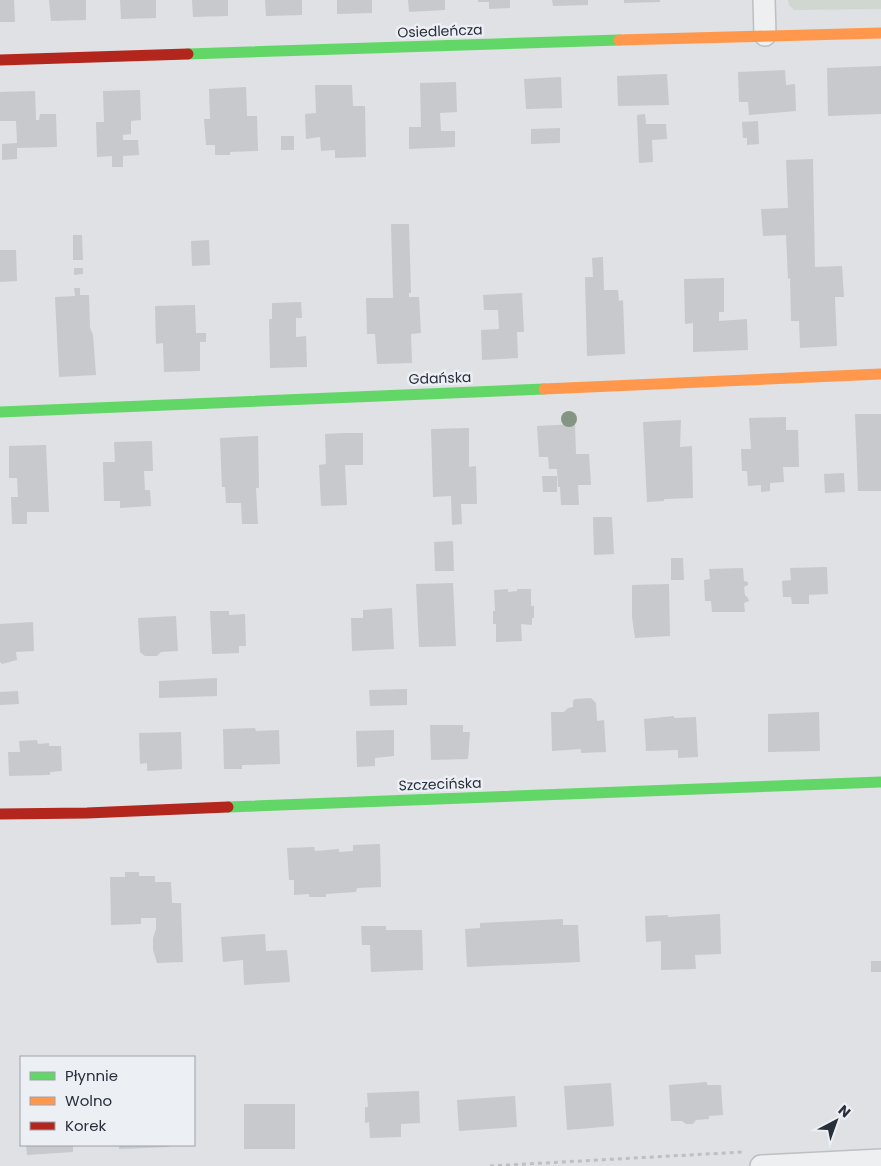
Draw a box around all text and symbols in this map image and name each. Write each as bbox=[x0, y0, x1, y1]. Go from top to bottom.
street label: Osiedleńcza bbox=[397, 20, 483, 42]
street label: Gdańska bbox=[408, 367, 472, 389]
street label: Szczecińska bbox=[398, 773, 482, 795]
legend bbox=[20, 1056, 195, 1146]
text: Płynnie bbox=[65, 1065, 118, 1086]
text: Wolno bbox=[65, 1090, 112, 1111]
north arrow bbox=[811, 1096, 861, 1146]
text: N bbox=[834, 1100, 855, 1122]
text: Korek bbox=[65, 1115, 106, 1136]

